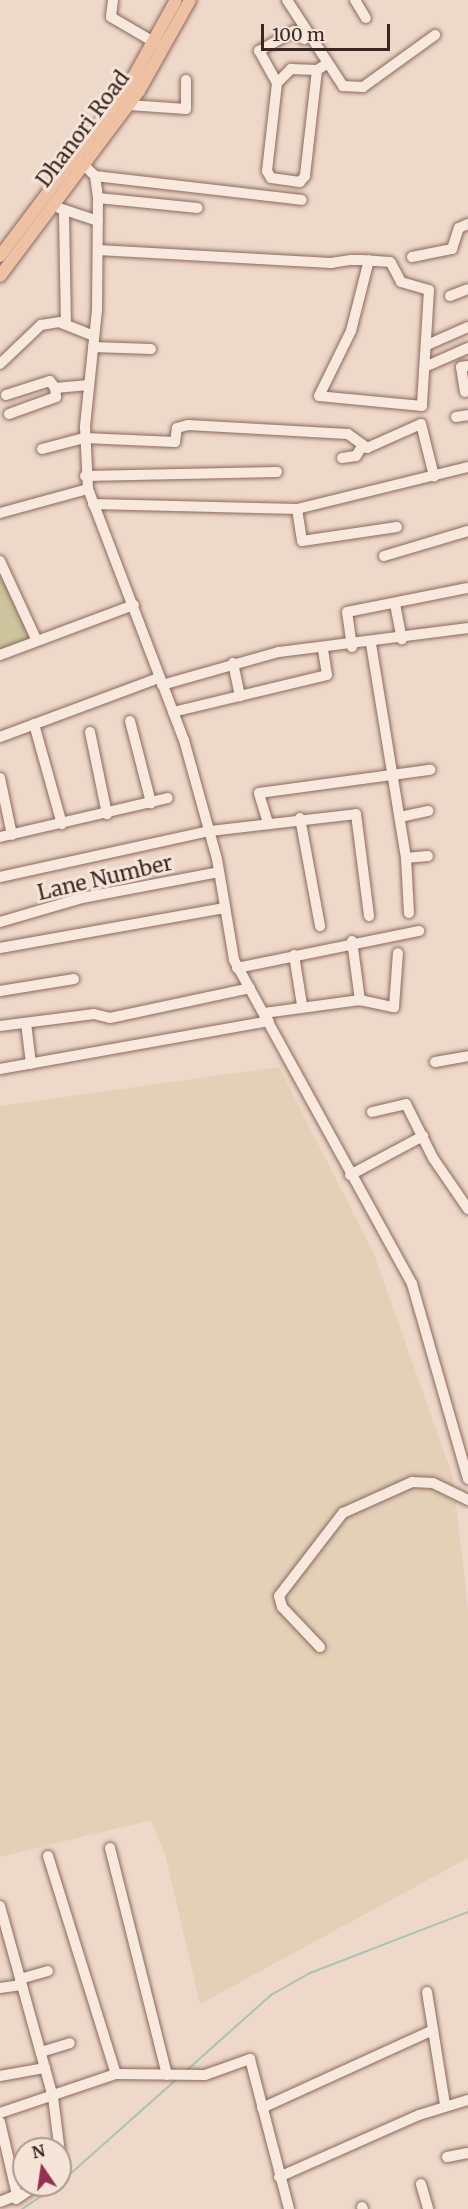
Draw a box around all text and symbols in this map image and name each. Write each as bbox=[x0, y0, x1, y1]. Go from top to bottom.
scale bar bbox=[264, 12, 393, 50]
text: 100 m bbox=[272, 23, 325, 46]
street label: Dhanori Road bbox=[31, 66, 135, 192]
street label: Lane Number bbox=[35, 850, 175, 906]
north arrow bbox=[12, 2137, 72, 2197]
text: N bbox=[30, 2140, 47, 2163]

